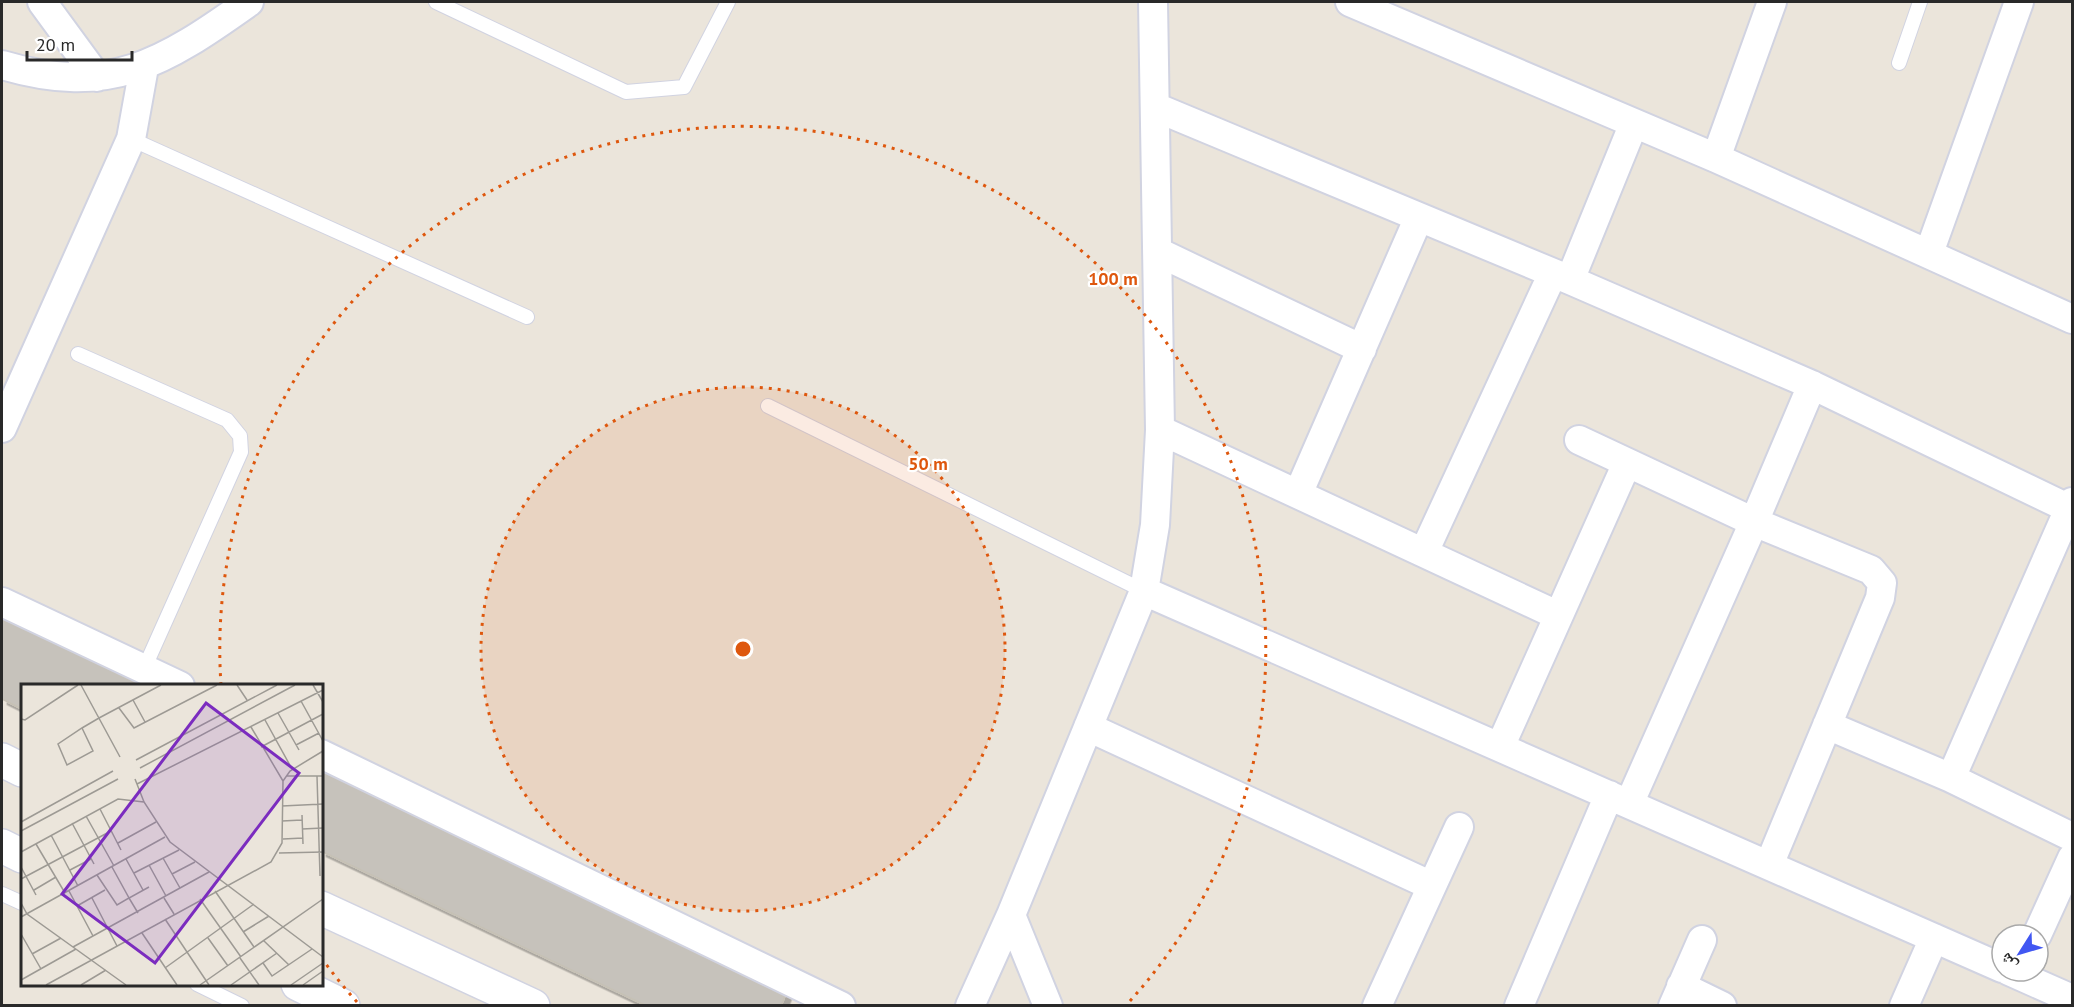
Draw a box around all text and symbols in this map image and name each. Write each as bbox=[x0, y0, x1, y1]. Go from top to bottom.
scale bar bbox=[27, 24, 132, 62]
text: 20 m bbox=[36, 33, 75, 56]
text: 100 m bbox=[1088, 267, 1138, 290]
text: 50 m bbox=[908, 452, 948, 475]
centre of rings bbox=[733, 639, 753, 659]
inset map bbox=[21, 684, 322, 986]
north arrow bbox=[1990, 923, 2050, 983]
text: ش bbox=[1995, 949, 2021, 975]

